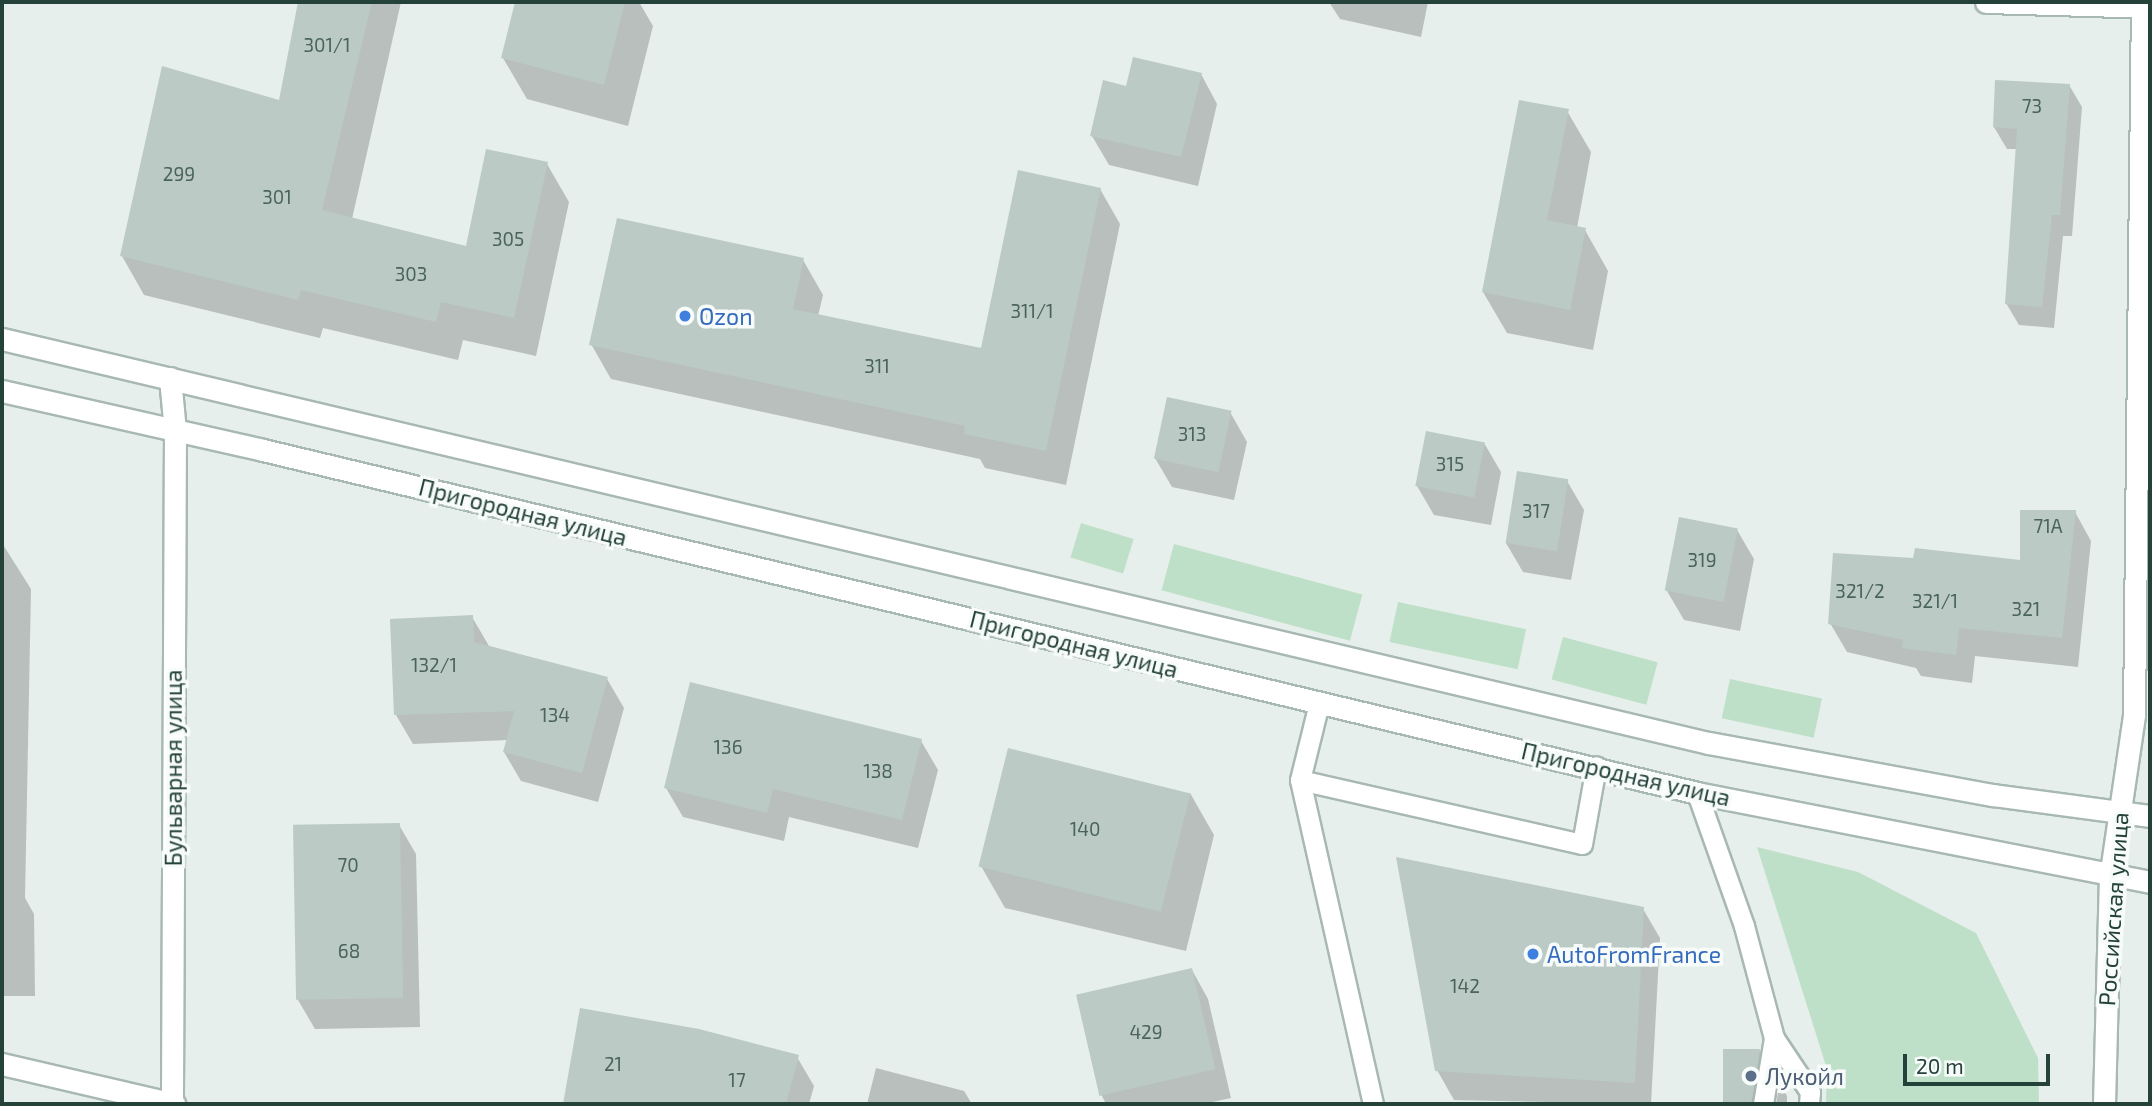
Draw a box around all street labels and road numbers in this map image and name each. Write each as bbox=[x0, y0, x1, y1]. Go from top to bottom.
street label: Пригородная улица bbox=[416, 473, 630, 551]
street label: Пригородная улица bbox=[967, 605, 1181, 683]
street label: Бульварная улица bbox=[159, 670, 187, 866]
street label: Пригородная улица bbox=[1519, 737, 1733, 811]
street label: Российская улица bbox=[2092, 811, 2134, 1007]

